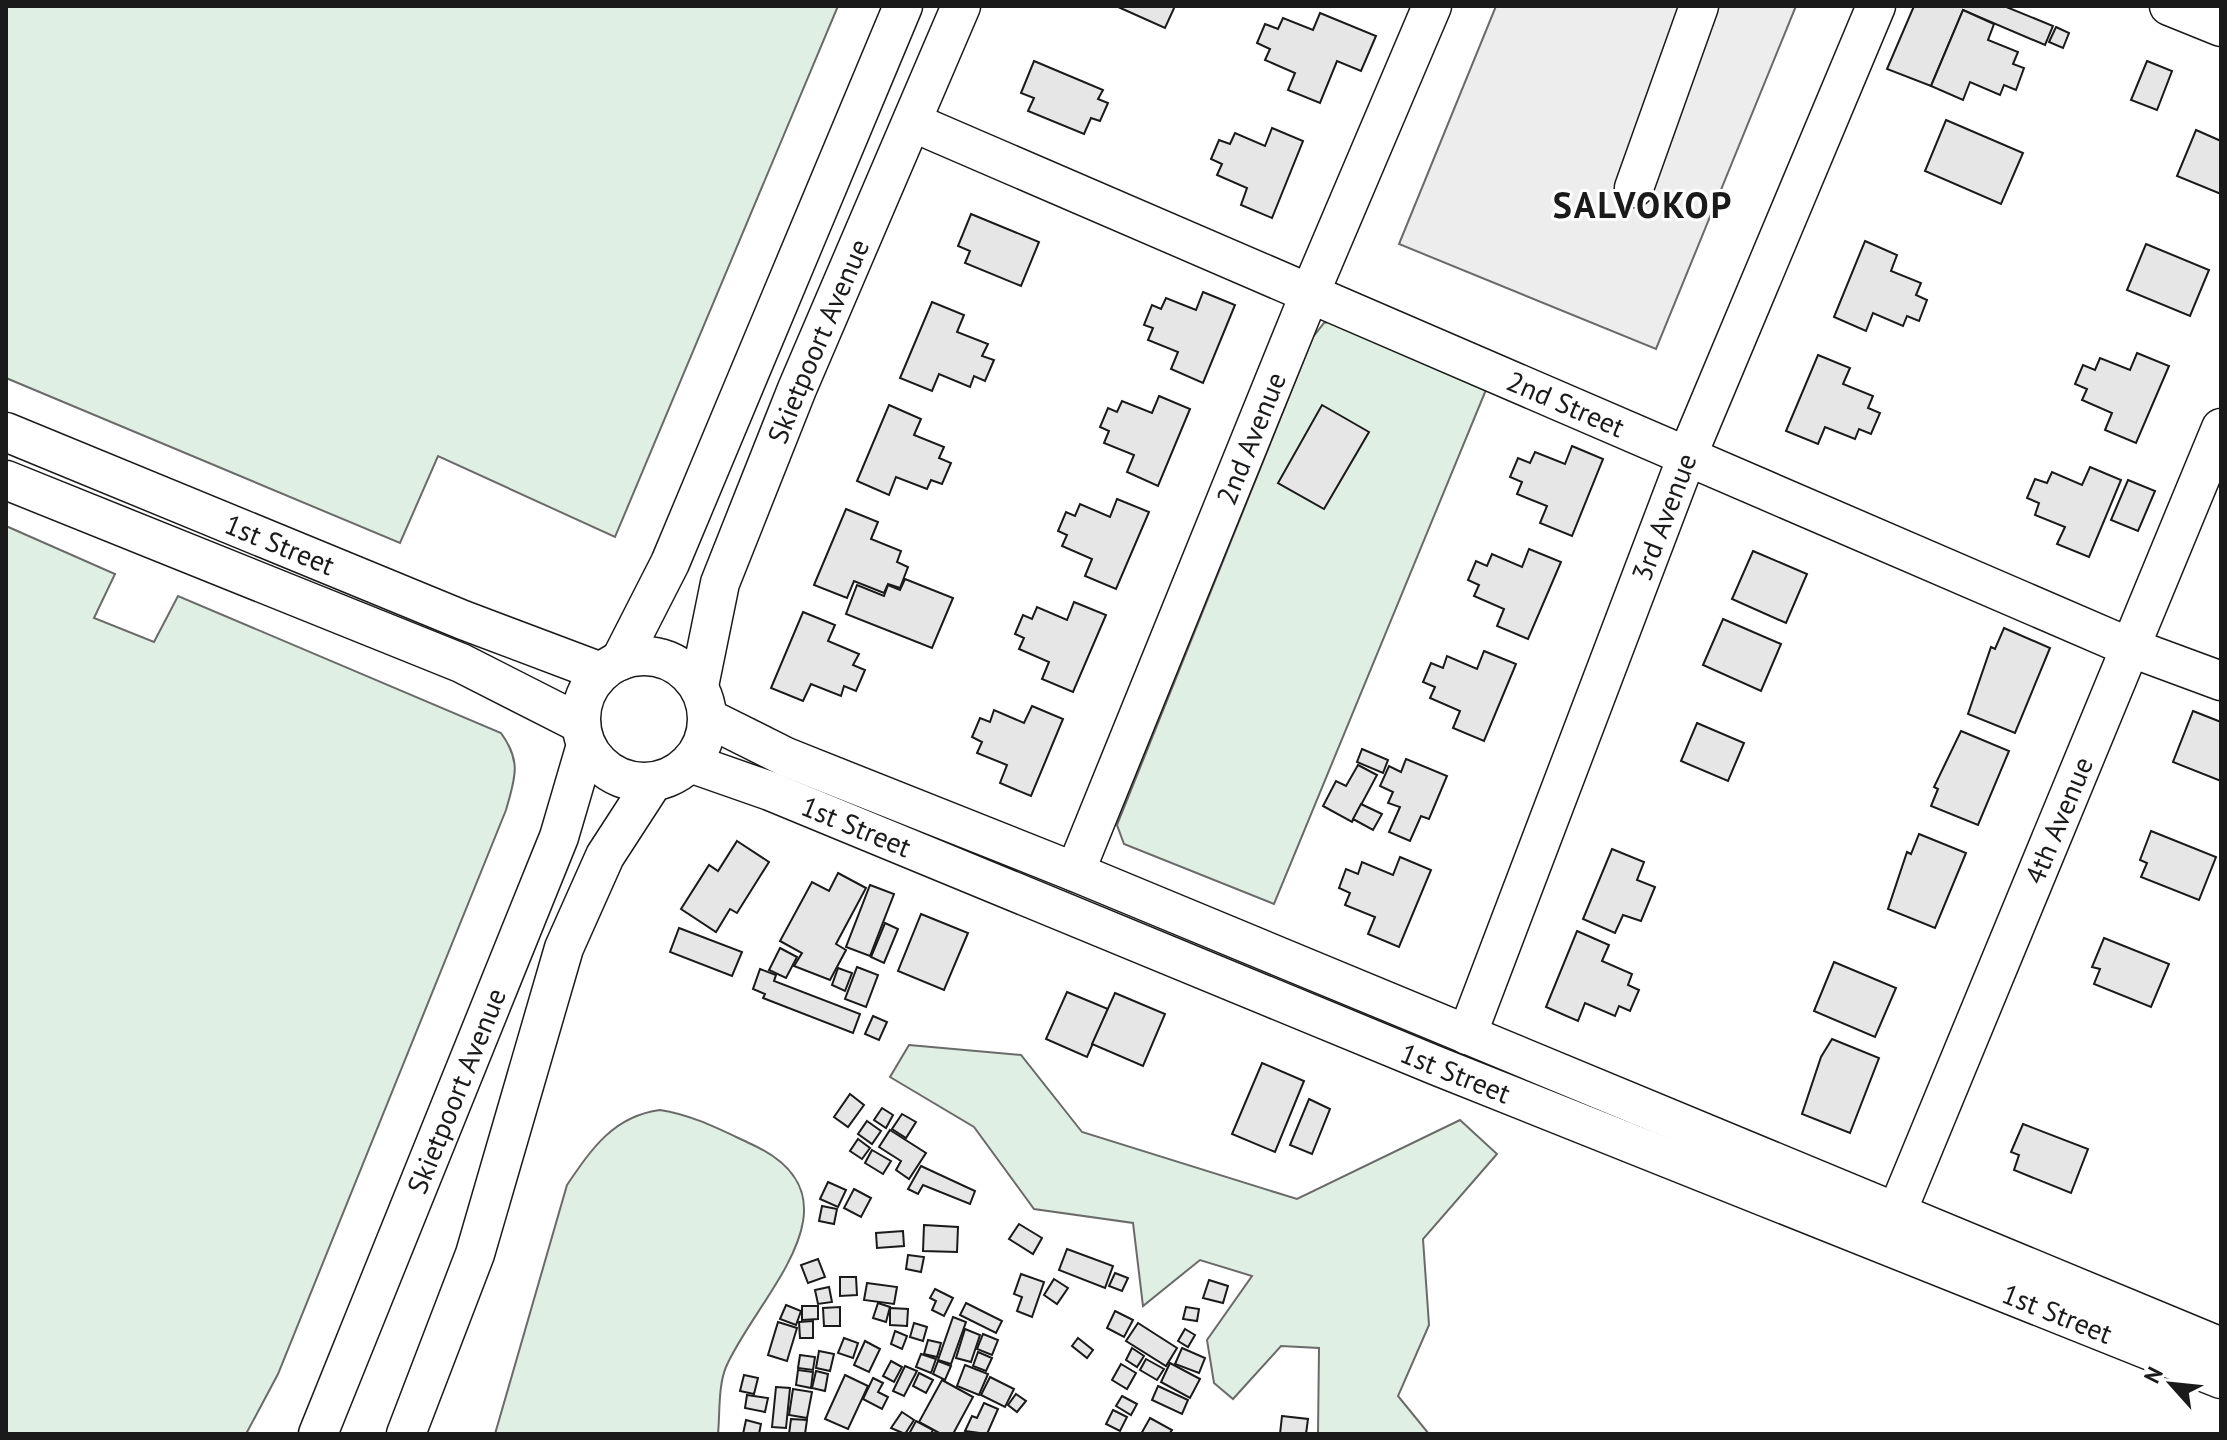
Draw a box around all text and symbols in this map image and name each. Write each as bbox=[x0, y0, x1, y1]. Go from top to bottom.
district label: SALVOKOP bbox=[1553, 181, 1733, 228]
street label: Skietpoort Avenue bbox=[758, 233, 877, 449]
street label: 2nd Street bbox=[1501, 362, 1631, 445]
street label: 2nd Avenue bbox=[1207, 366, 1294, 510]
street label: 3rd Avenue bbox=[1622, 448, 1705, 586]
street label: 1st Street bbox=[219, 505, 341, 583]
street label: 4th Avenue bbox=[2016, 751, 2101, 889]
street label: 1st Street bbox=[796, 787, 917, 865]
street label: Skietpoort Avenue bbox=[398, 982, 514, 1199]
street label: 1st Street bbox=[1395, 1034, 1517, 1112]
street label: 1st Street bbox=[1997, 1275, 2118, 1352]
north arrow bbox=[2131, 1344, 2211, 1424]
text: N bbox=[2137, 1362, 2169, 1388]

